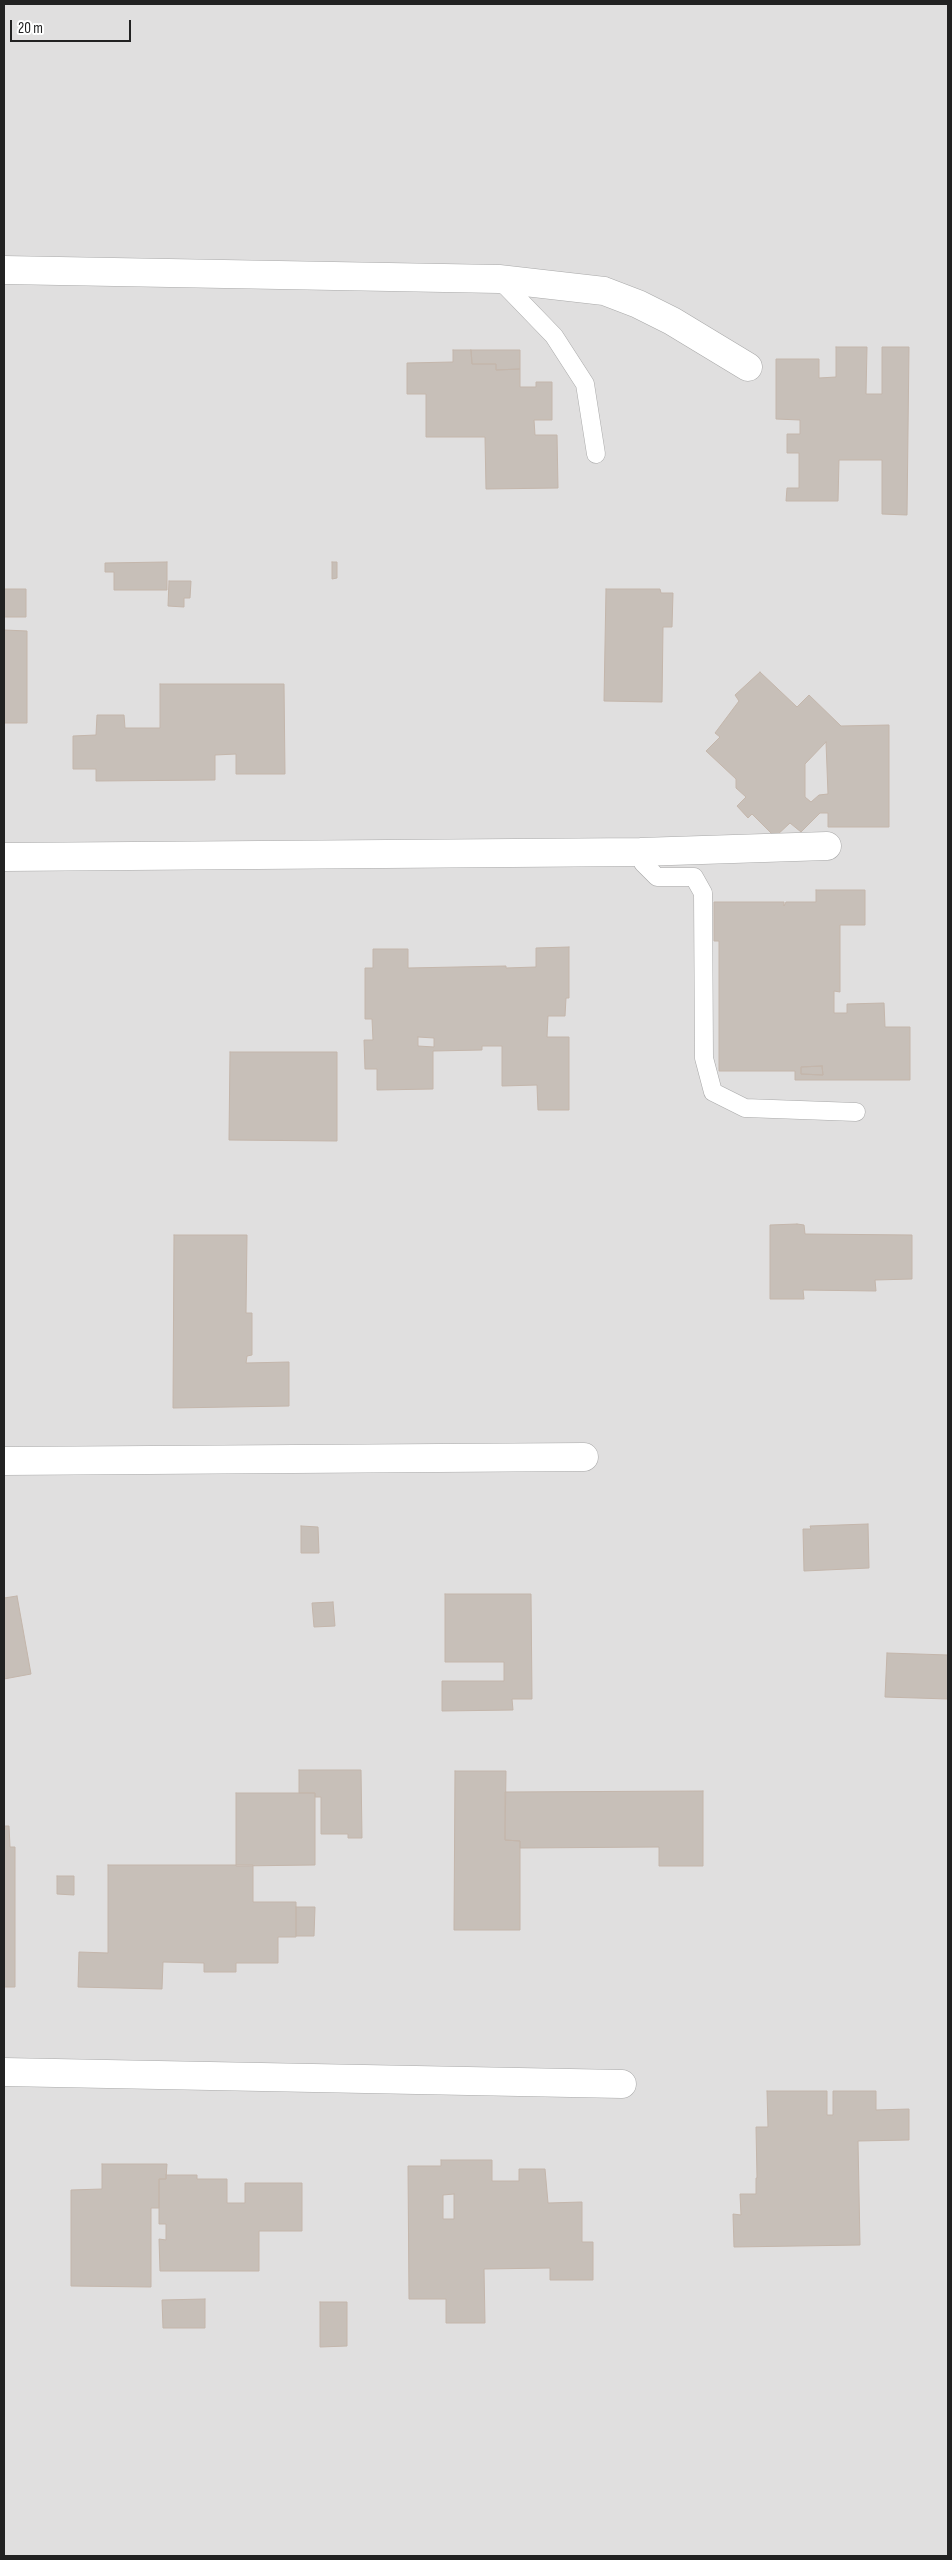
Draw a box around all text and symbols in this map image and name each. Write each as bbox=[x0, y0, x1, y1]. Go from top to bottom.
scale bar bbox=[12, 10, 134, 42]
text: 20 m bbox=[18, 19, 43, 38]

